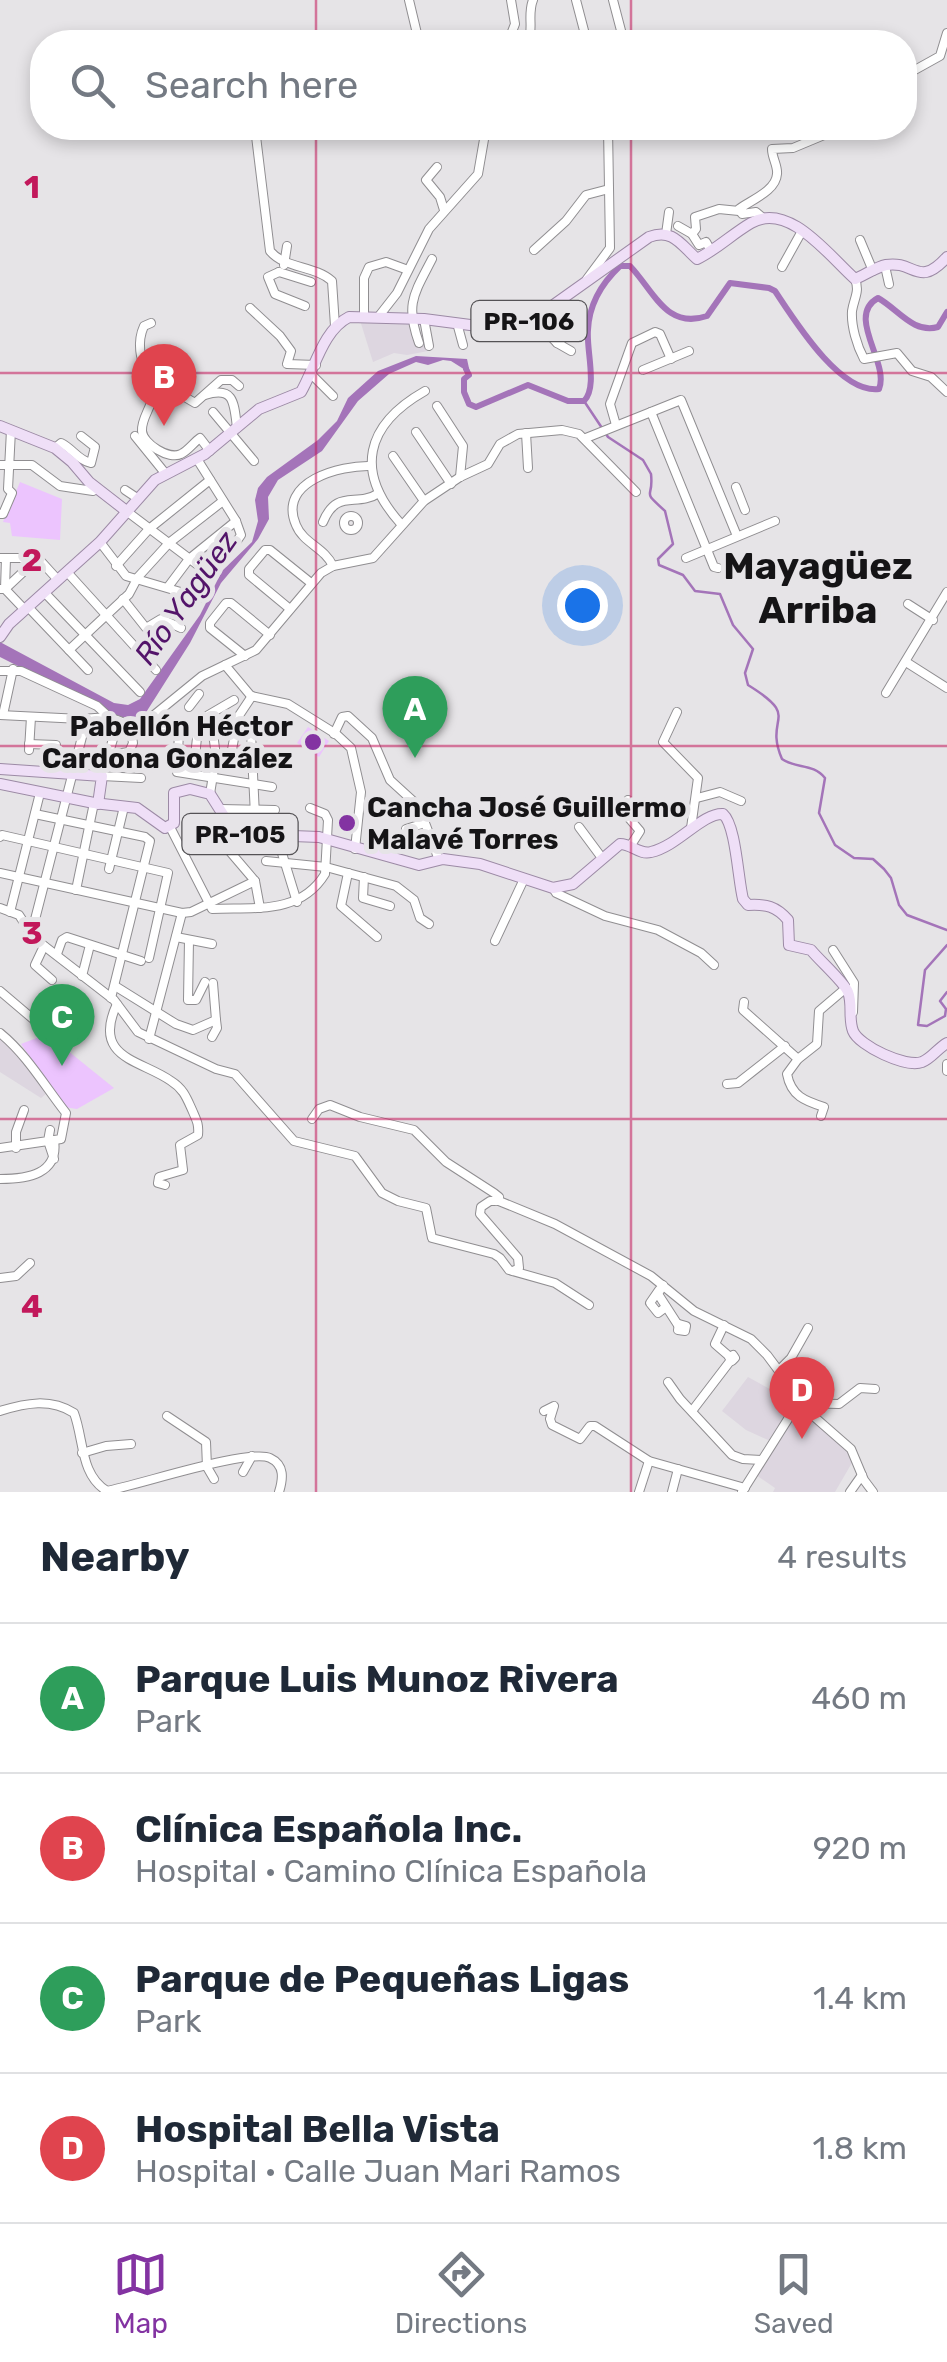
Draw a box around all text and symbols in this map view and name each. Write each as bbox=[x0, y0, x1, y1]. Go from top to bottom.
search box bbox=[30, 30, 917, 140]
icon: search bbox=[65, 58, 120, 113]
text: Search here bbox=[145, 62, 358, 108]
text: 1 bbox=[24, 168, 40, 206]
road number: PR-106 bbox=[472, 301, 586, 341]
pin: B bbox=[132, 344, 196, 426]
water label: Río Yagüez bbox=[127, 524, 245, 672]
text: 2 bbox=[22, 541, 42, 579]
district label: Mayagüez Arriba bbox=[723, 543, 913, 633]
your location bbox=[557, 580, 608, 631]
pin: A bbox=[382, 676, 448, 758]
place label: Pabellón Héctor Cardona González bbox=[42, 710, 293, 775]
marker: Pabellón Héctor Cardona González bbox=[302, 731, 324, 753]
place label: Cancha José Guillermo Malavé Torres bbox=[367, 791, 687, 856]
marker: Cancha José Guillermo Malavé Torres bbox=[336, 812, 358, 834]
road number: PR-105 bbox=[182, 814, 298, 854]
text: 3 bbox=[21, 914, 43, 952]
pin: C bbox=[30, 984, 94, 1066]
text: 4 bbox=[21, 1287, 43, 1325]
pin: D bbox=[770, 1356, 834, 1439]
text: Nearby bbox=[40, 1532, 190, 1582]
text: 4 results bbox=[777, 1538, 907, 1576]
text: Parque Luis Munoz Rivera bbox=[135, 1656, 619, 1702]
text: A bbox=[61, 1679, 84, 1717]
text: 460 m bbox=[811, 1679, 907, 1717]
text: Park bbox=[135, 1702, 202, 1740]
text: Clínica Española Inc. bbox=[135, 1806, 522, 1852]
text: B bbox=[61, 1829, 84, 1867]
text: 920 m bbox=[813, 1829, 907, 1867]
text: Hospital · Camino Clínica Española bbox=[135, 1852, 647, 1890]
text: Parque de Pequeñas Ligas bbox=[135, 1956, 629, 2002]
text: C bbox=[61, 1979, 84, 2017]
text: 1.4 km bbox=[813, 1979, 907, 2017]
text: Park bbox=[135, 2002, 202, 2040]
text: Hospital Bella Vista bbox=[135, 2106, 500, 2152]
text: D bbox=[61, 2129, 84, 2167]
text: 1.8 km bbox=[812, 2129, 907, 2167]
text: Hospital · Calle Juan Mari Ramos bbox=[135, 2152, 621, 2190]
tab: Map bbox=[113, 2247, 168, 2340]
tab: Directions bbox=[395, 2247, 527, 2340]
tab: Saved bbox=[754, 2247, 834, 2340]

